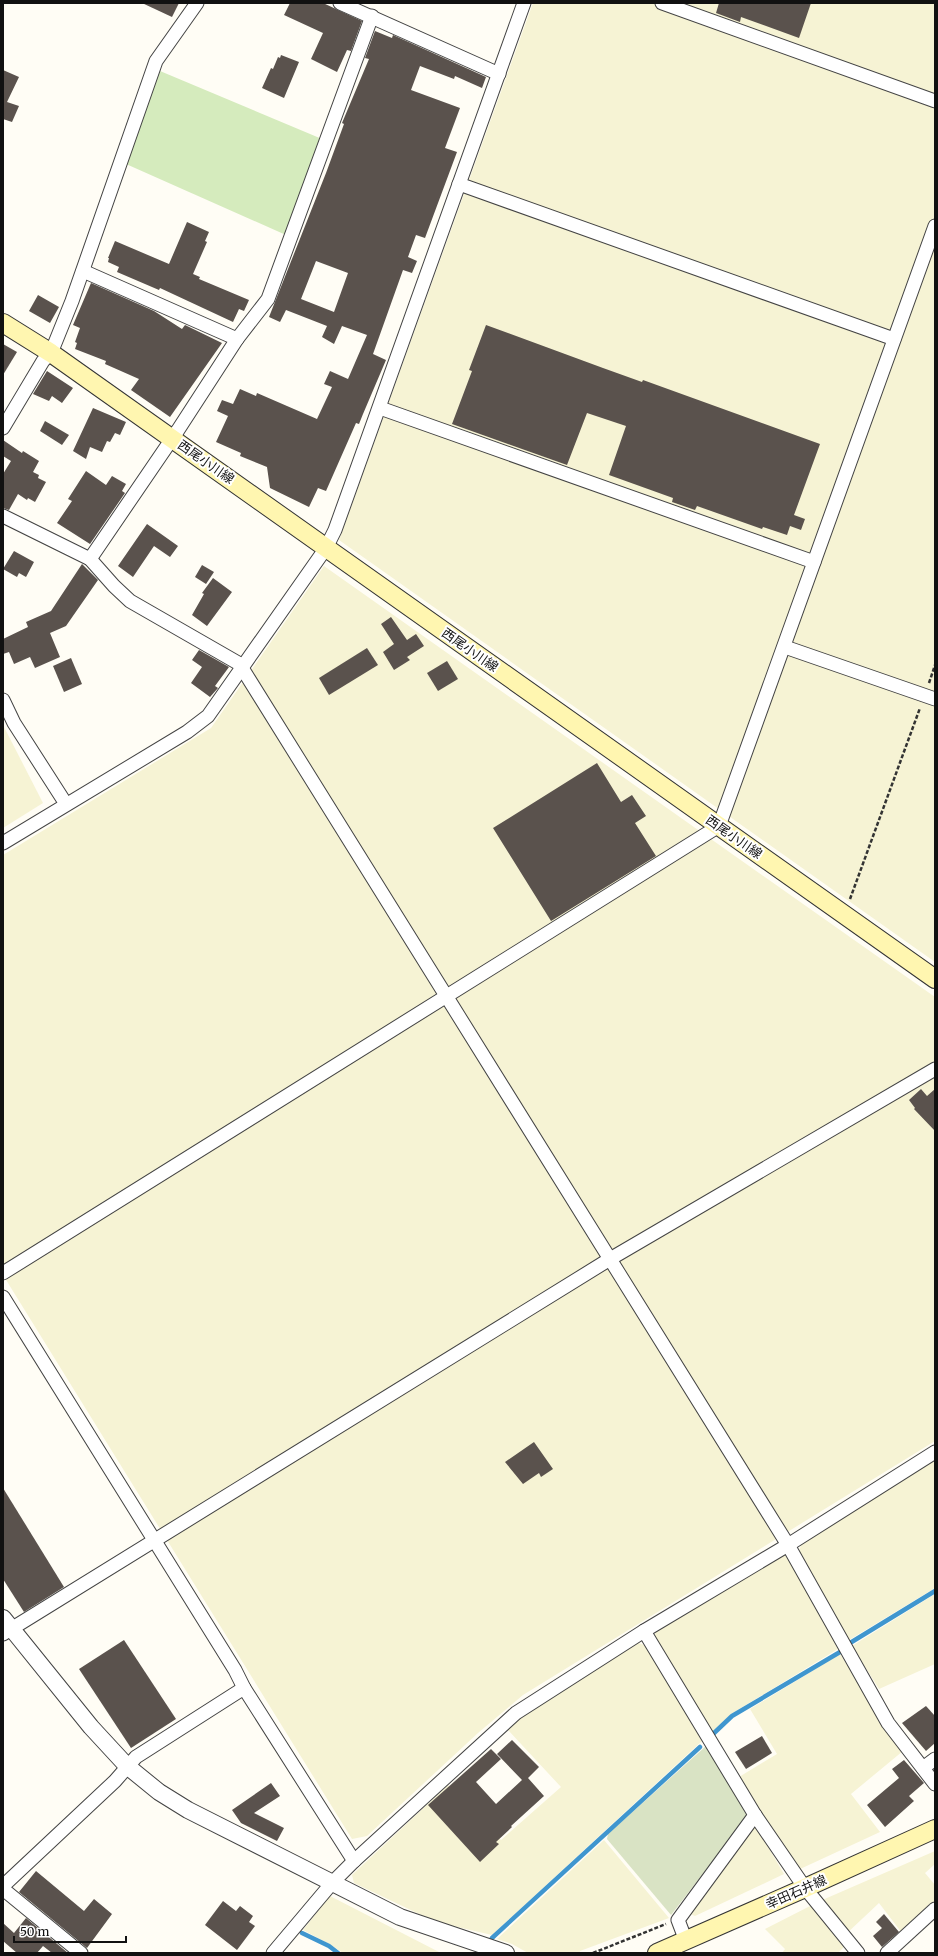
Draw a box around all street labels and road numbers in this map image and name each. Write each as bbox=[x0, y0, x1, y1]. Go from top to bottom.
street label: 西尾小川線 bbox=[174, 436, 238, 488]
street label: 西尾小川線 bbox=[438, 624, 502, 676]
street label: 西尾小川線 bbox=[702, 811, 766, 863]
street label: 幸田石井線 bbox=[763, 1871, 829, 1913]

